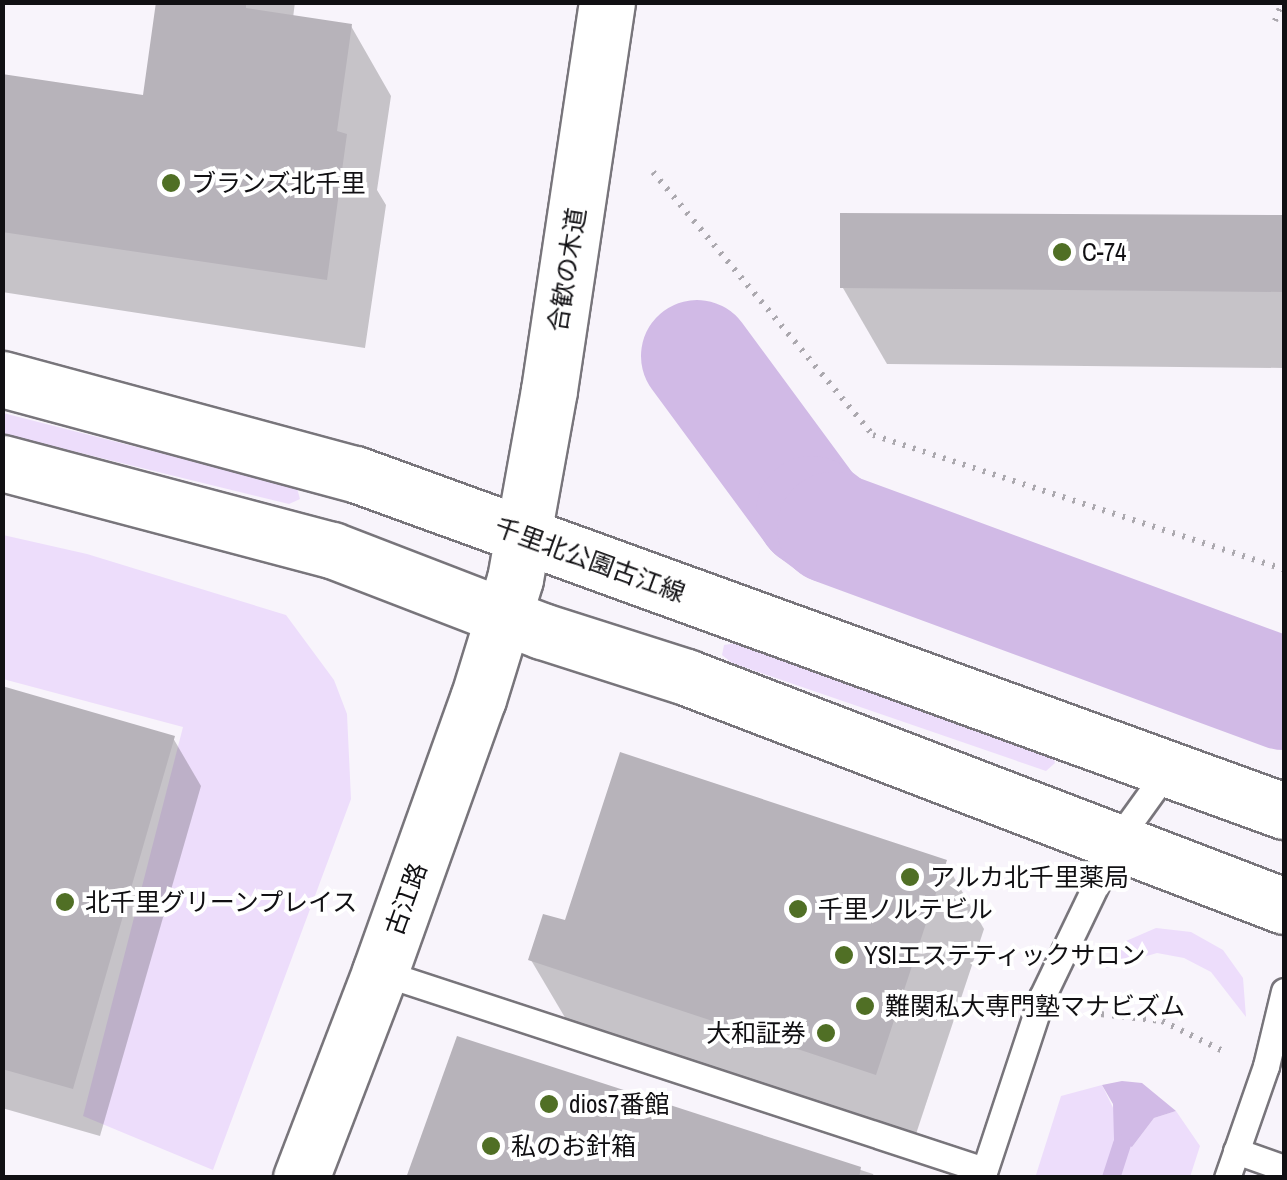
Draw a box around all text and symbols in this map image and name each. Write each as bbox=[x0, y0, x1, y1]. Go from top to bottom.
place label: ブランズ北千里 bbox=[191, 168, 366, 198]
marker: ブランズ北千里 bbox=[160, 172, 182, 194]
street label: 合歓の木道 bbox=[542, 206, 592, 334]
place label: C-74 bbox=[1082, 237, 1126, 267]
marker: C-74 bbox=[1051, 241, 1073, 263]
street label: 千里北公園古江線 bbox=[491, 512, 689, 608]
street label: 古江路 bbox=[379, 859, 433, 939]
place label: アルカ北千里薬局 bbox=[930, 862, 1130, 892]
marker: アルカ北千里薬局 bbox=[899, 866, 921, 888]
place label: 北千里グリーンプレイス bbox=[85, 887, 360, 917]
marker: 北千里グリーンプレイス bbox=[54, 891, 76, 913]
place label: 千里ノルテビル bbox=[818, 894, 993, 924]
marker: 千里ノルテビル bbox=[787, 898, 809, 920]
place label: YSIエステティックサロン bbox=[864, 940, 1147, 970]
marker: YSIエステティックサロン bbox=[833, 944, 855, 966]
place label: 難関私大専門塾マナビズム bbox=[885, 991, 1185, 1021]
marker: 難関私大専門塾マナビズム bbox=[854, 995, 876, 1017]
place label: 大和証券 bbox=[706, 1018, 806, 1048]
marker: 大和証券 bbox=[815, 1022, 837, 1044]
place label: dios7番館 bbox=[569, 1089, 669, 1119]
marker: dios7番館 bbox=[538, 1093, 560, 1115]
place label: 私のお針箱 bbox=[511, 1131, 636, 1161]
marker: 私のお針箱 bbox=[480, 1135, 502, 1157]

